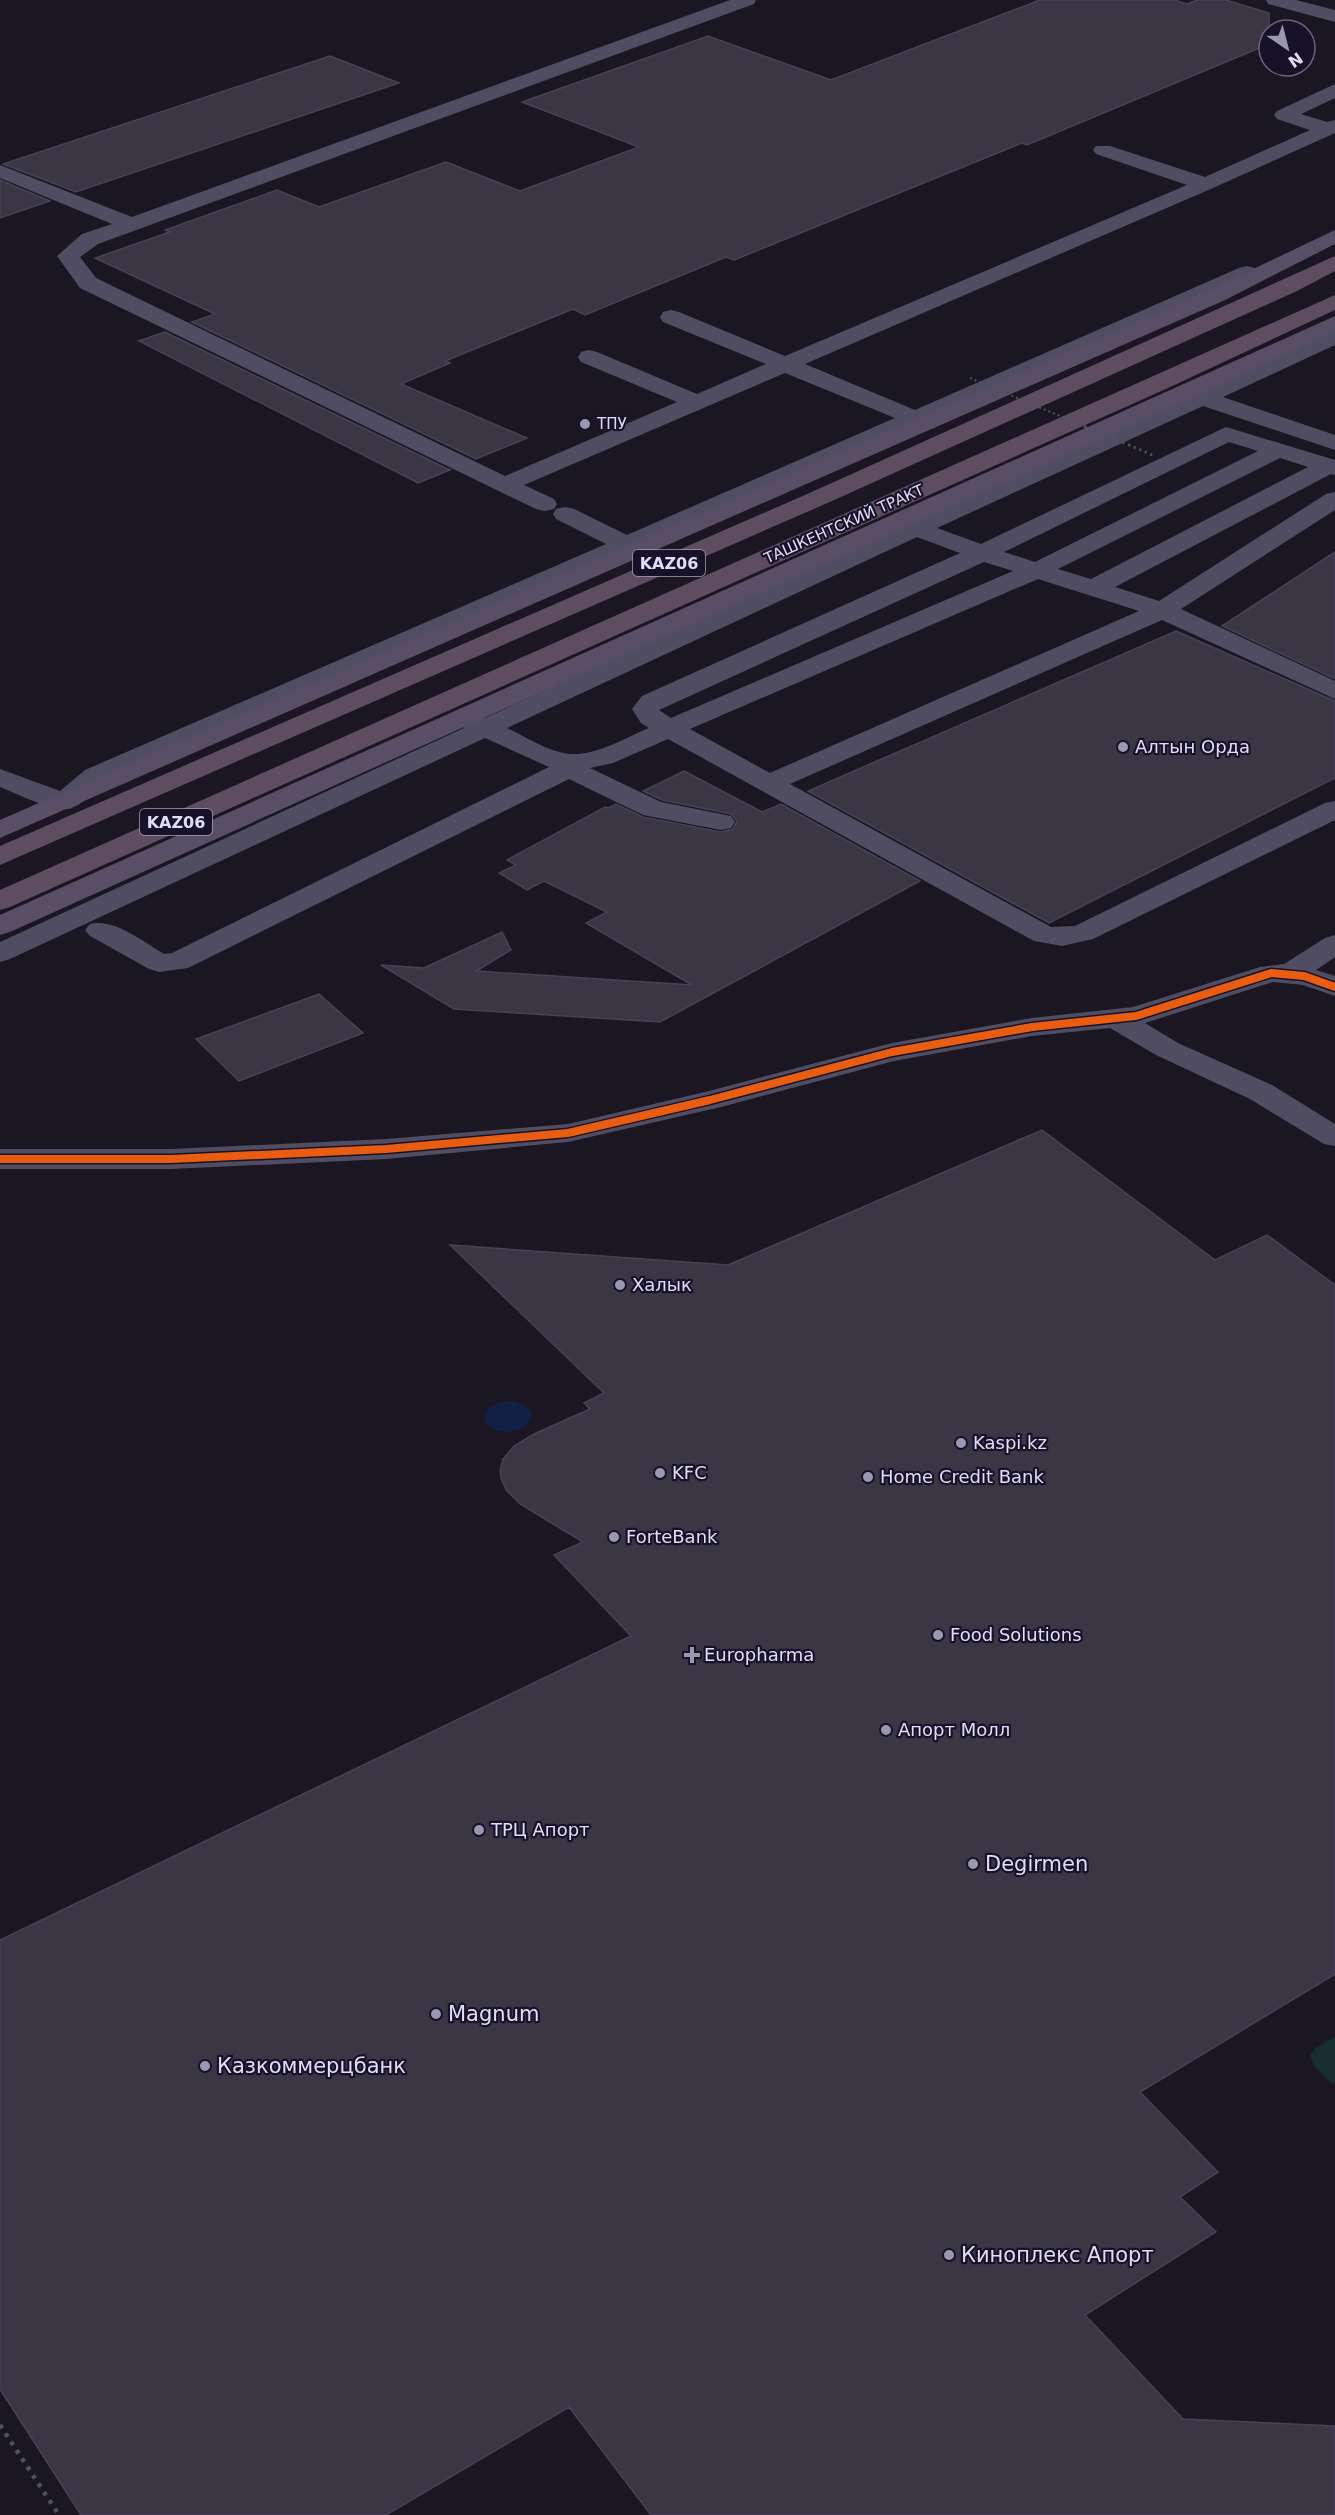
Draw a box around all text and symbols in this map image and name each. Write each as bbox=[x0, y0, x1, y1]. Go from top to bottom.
north arrow bbox=[1257, 18, 1317, 78]
text: N bbox=[1284, 48, 1306, 71]
place label: ТПУ bbox=[596, 415, 627, 433]
marker: ТПУ bbox=[578, 417, 592, 431]
street label: ТАШКЕНТСКИЙ ТРАКТ bbox=[760, 479, 927, 568]
road number: KАZ06 bbox=[633, 550, 705, 576]
place label: Алтын Орда bbox=[1135, 736, 1250, 757]
marker: Алтын Орда bbox=[1116, 740, 1130, 754]
road number: KАZ06 bbox=[140, 809, 212, 835]
place label: Халык bbox=[632, 1274, 692, 1295]
marker: Халык bbox=[613, 1278, 627, 1292]
place label: Kaspi.kz bbox=[973, 1432, 1047, 1453]
marker: Kaspi.kz bbox=[954, 1436, 968, 1450]
place label: KFC bbox=[672, 1462, 707, 1483]
marker: KFC bbox=[653, 1466, 667, 1480]
place label: Home Credit Bank bbox=[880, 1466, 1045, 1487]
marker: Home Credit Bank bbox=[861, 1470, 875, 1484]
place label: ForteBank bbox=[626, 1526, 718, 1547]
marker: ForteBank bbox=[607, 1530, 621, 1544]
place label: Food Solutions bbox=[950, 1624, 1082, 1645]
marker: Food Solutions bbox=[931, 1628, 945, 1642]
place label: Europharma bbox=[704, 1644, 814, 1665]
marker: Europharma bbox=[685, 1648, 699, 1662]
place label: Апорт Молл bbox=[898, 1719, 1010, 1740]
marker: Апорт Молл bbox=[879, 1723, 893, 1737]
place label: ТРЦ Апорт bbox=[490, 1819, 590, 1840]
marker: ТРЦ Апорт bbox=[472, 1823, 486, 1837]
place label: Degirmen bbox=[985, 1852, 1088, 1876]
marker: Degirmen bbox=[966, 1857, 980, 1871]
place label: Magnum bbox=[448, 2002, 539, 2026]
marker: Magnum bbox=[429, 2007, 443, 2021]
place label: Казкоммерцбанк bbox=[217, 2054, 406, 2078]
marker: Казкоммерцбанк bbox=[198, 2059, 212, 2073]
place label: Киноплекс Апорт bbox=[961, 2243, 1154, 2267]
marker: Киноплекс Апорт bbox=[942, 2248, 956, 2262]

